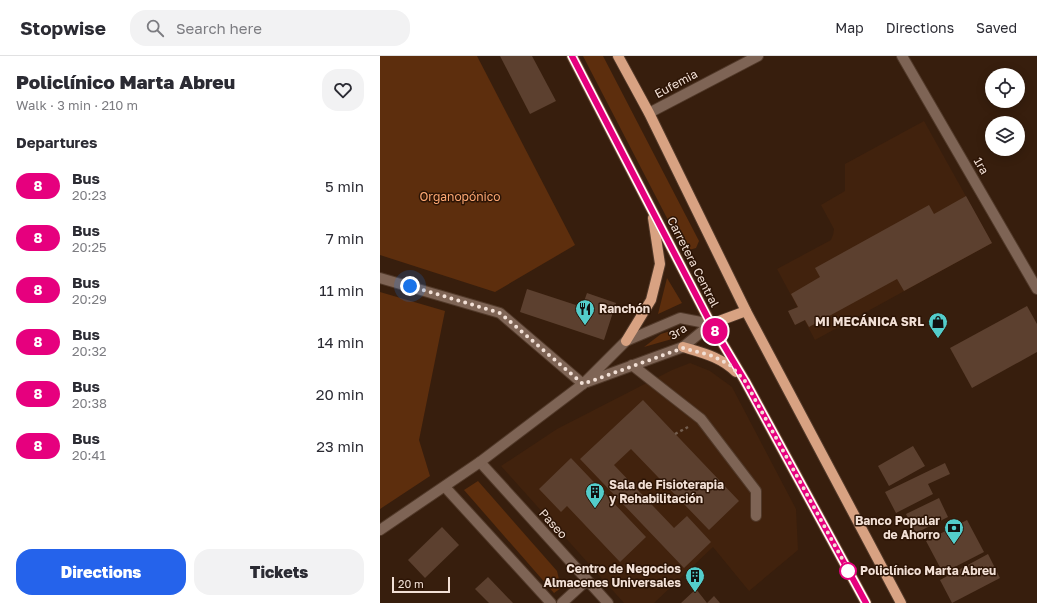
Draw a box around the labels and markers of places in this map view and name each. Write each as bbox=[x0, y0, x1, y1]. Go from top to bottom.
restaurant icon: Ranchón bbox=[574, 298, 596, 326]
place label: Ranchón bbox=[599, 301, 650, 316]
shop icon: MI MECÁNICA SRL bbox=[927, 311, 949, 339]
place label: MI MECÁNICA SRL bbox=[815, 314, 924, 329]
place label: Sala de Fisioterapia y Rehabilitación bbox=[609, 477, 724, 506]
building icon: Sala de Fisioterapia y Rehabilitación bbox=[584, 481, 606, 509]
place label: Banco Popular de Ahorro bbox=[855, 513, 940, 542]
bank icon: Banco Popular de Ahorro bbox=[943, 517, 965, 545]
place label: Centro de Negocios Almacenes Universales bbox=[544, 561, 681, 590]
marker: Policlínico Marta Abreu bbox=[839, 562, 857, 580]
place label: Policlínico Marta Abreu bbox=[860, 563, 996, 578]
building icon: Centro de Negocios Almacenes Universales bbox=[684, 565, 706, 593]

